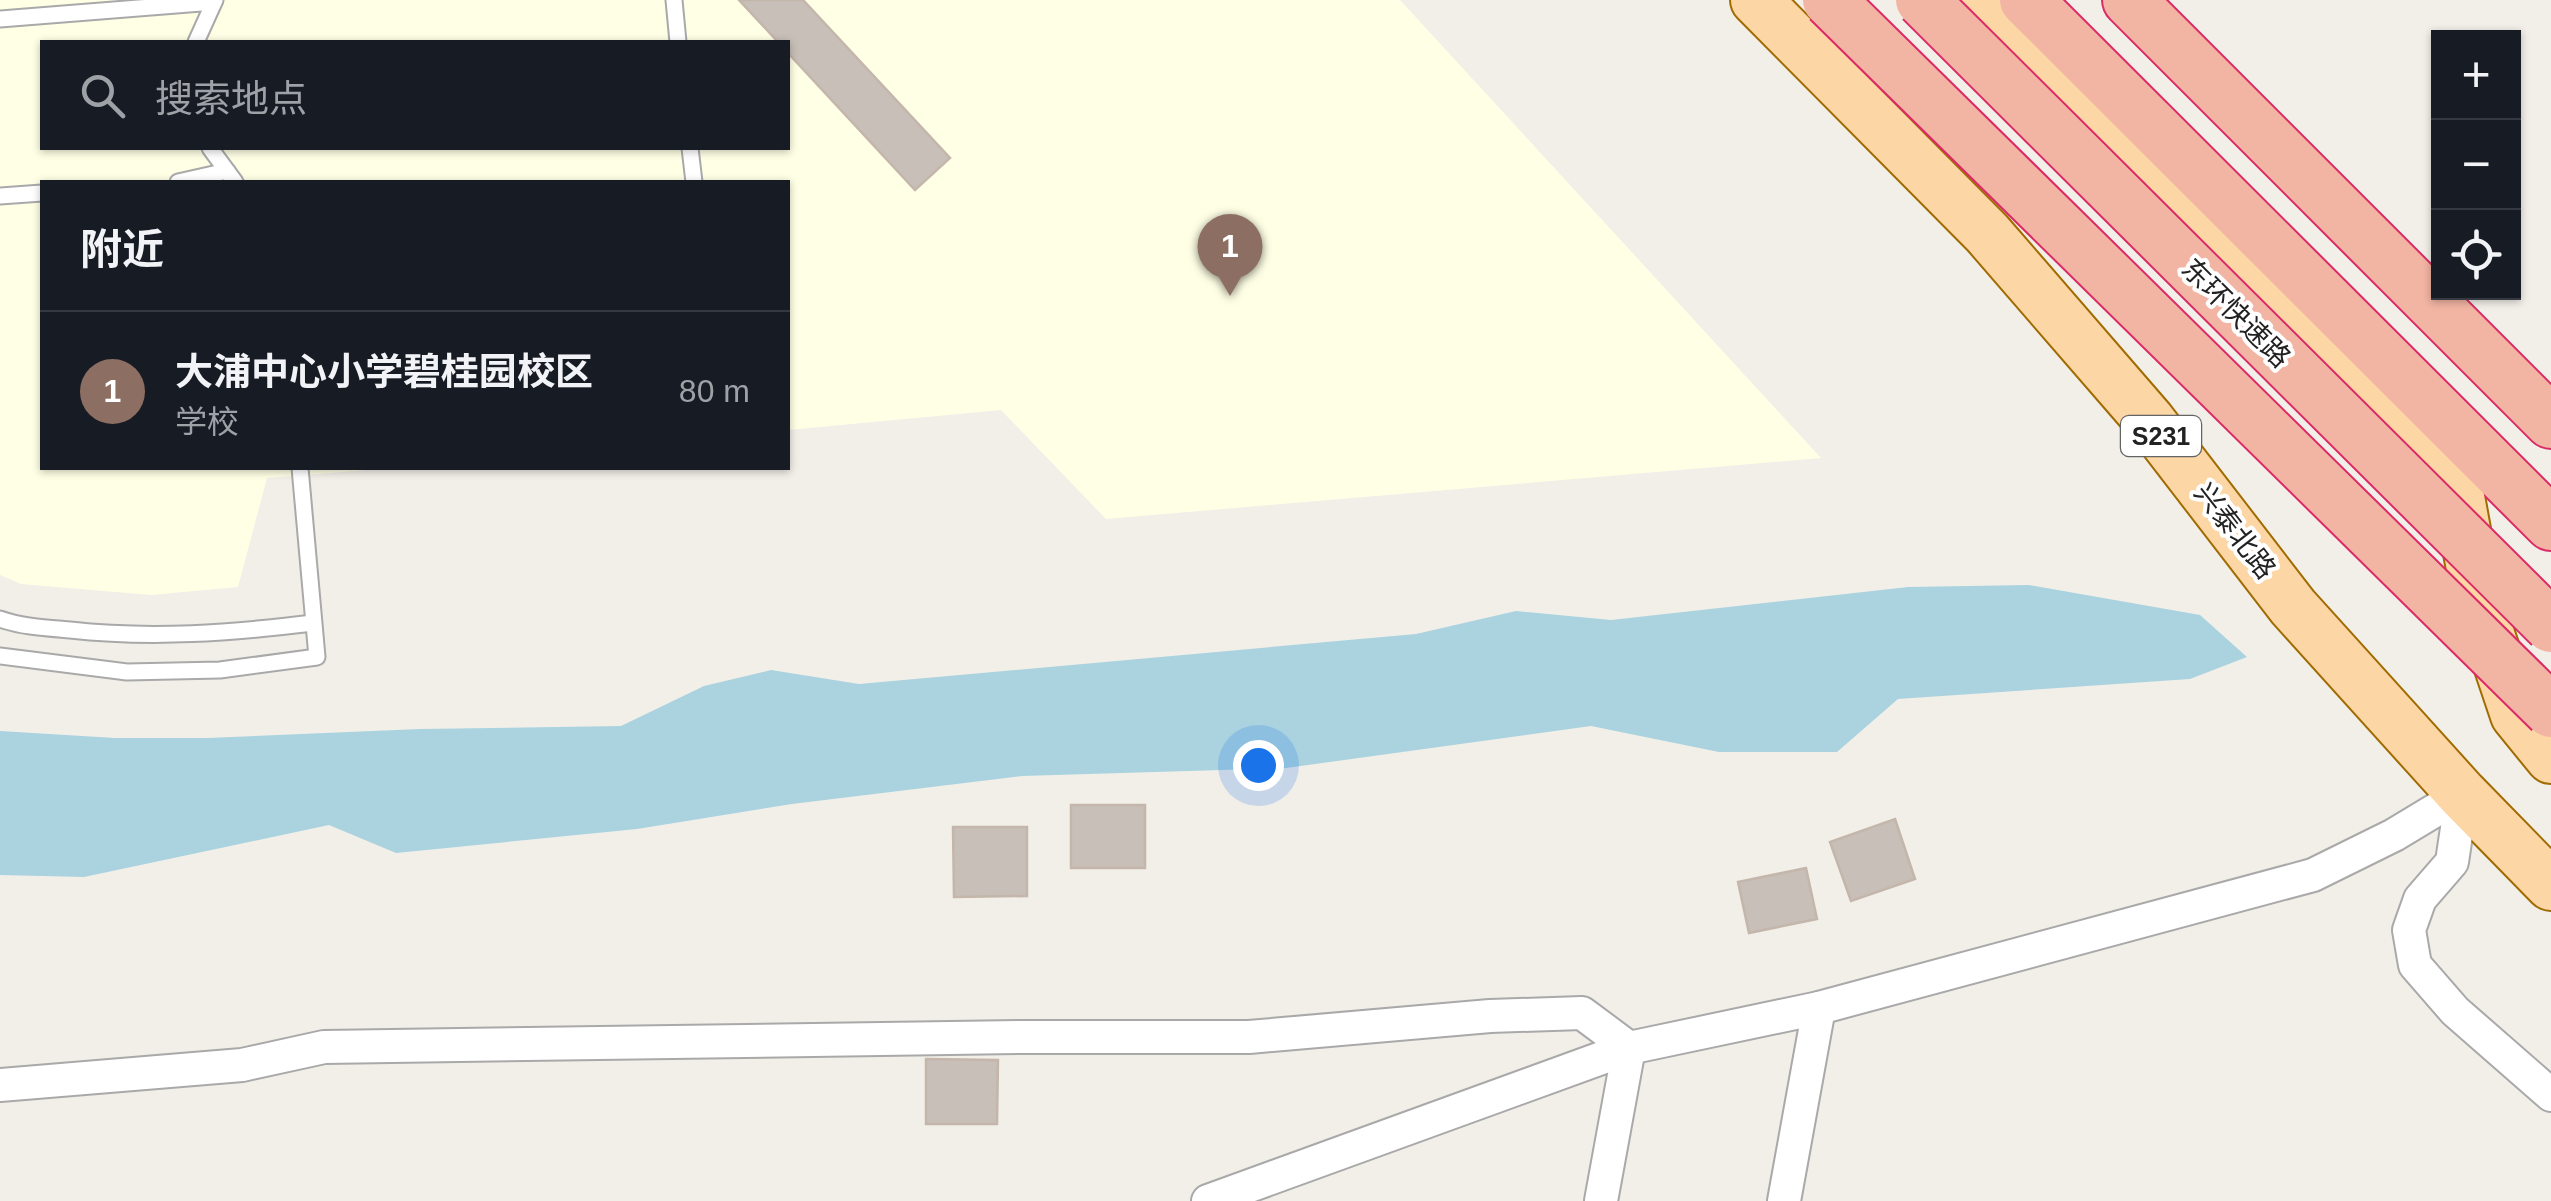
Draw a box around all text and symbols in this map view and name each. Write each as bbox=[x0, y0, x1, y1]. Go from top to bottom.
map controls bbox=[2431, 30, 2521, 300]
button: + bbox=[2431, 30, 2521, 120]
search box bbox=[40, 40, 790, 150]
icon: search bbox=[75, 68, 130, 123]
text: 搜索地点 bbox=[155, 78, 307, 120]
button: − bbox=[2431, 120, 2521, 210]
button: locate bbox=[2431, 210, 2521, 300]
pin: 1 bbox=[1198, 214, 1262, 296]
text: 附近 bbox=[80, 226, 164, 273]
street label: 东环快速路 bbox=[2176, 253, 2296, 373]
text: 大浦中心小学碧桂园校区 bbox=[175, 351, 593, 393]
text: 1 bbox=[104, 373, 121, 409]
text: 80 m bbox=[679, 373, 750, 409]
text: 学校 bbox=[175, 404, 239, 440]
road number: S231 bbox=[2121, 416, 2201, 456]
street label: 兴泰北路 bbox=[2188, 477, 2282, 585]
your location bbox=[1233, 740, 1284, 791]

